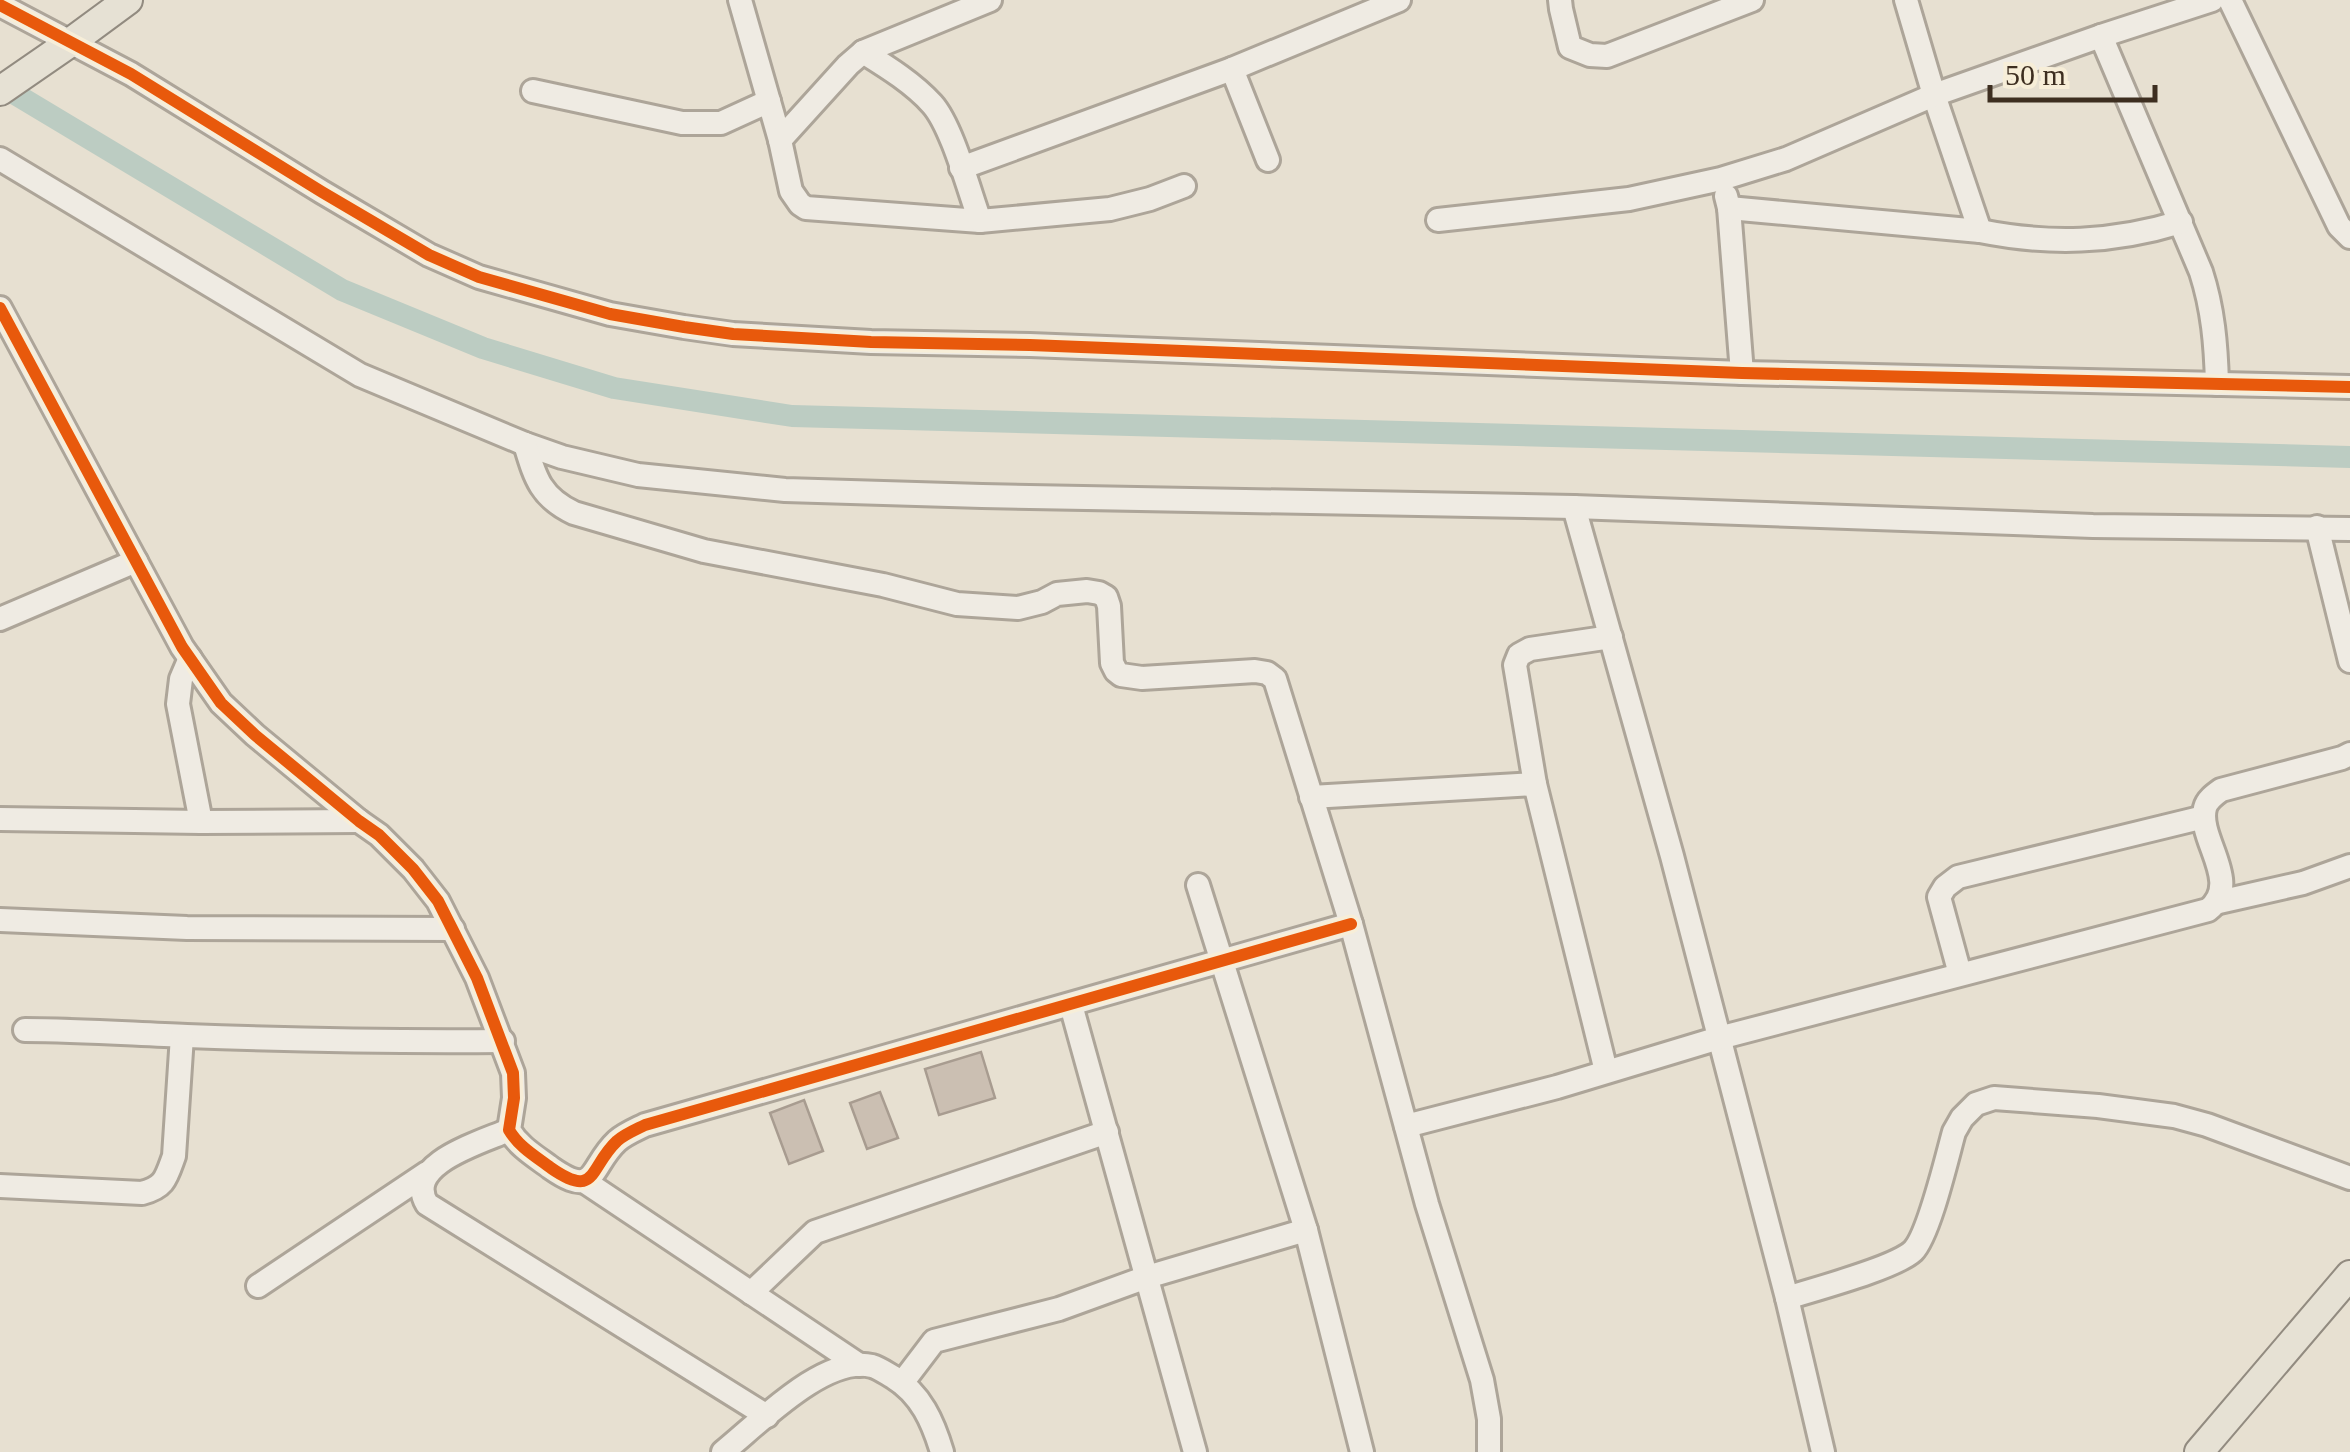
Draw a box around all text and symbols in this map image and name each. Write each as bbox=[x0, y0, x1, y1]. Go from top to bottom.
scale bar bbox=[1990, 40, 2155, 102]
text: 50 m bbox=[2005, 58, 2066, 91]

